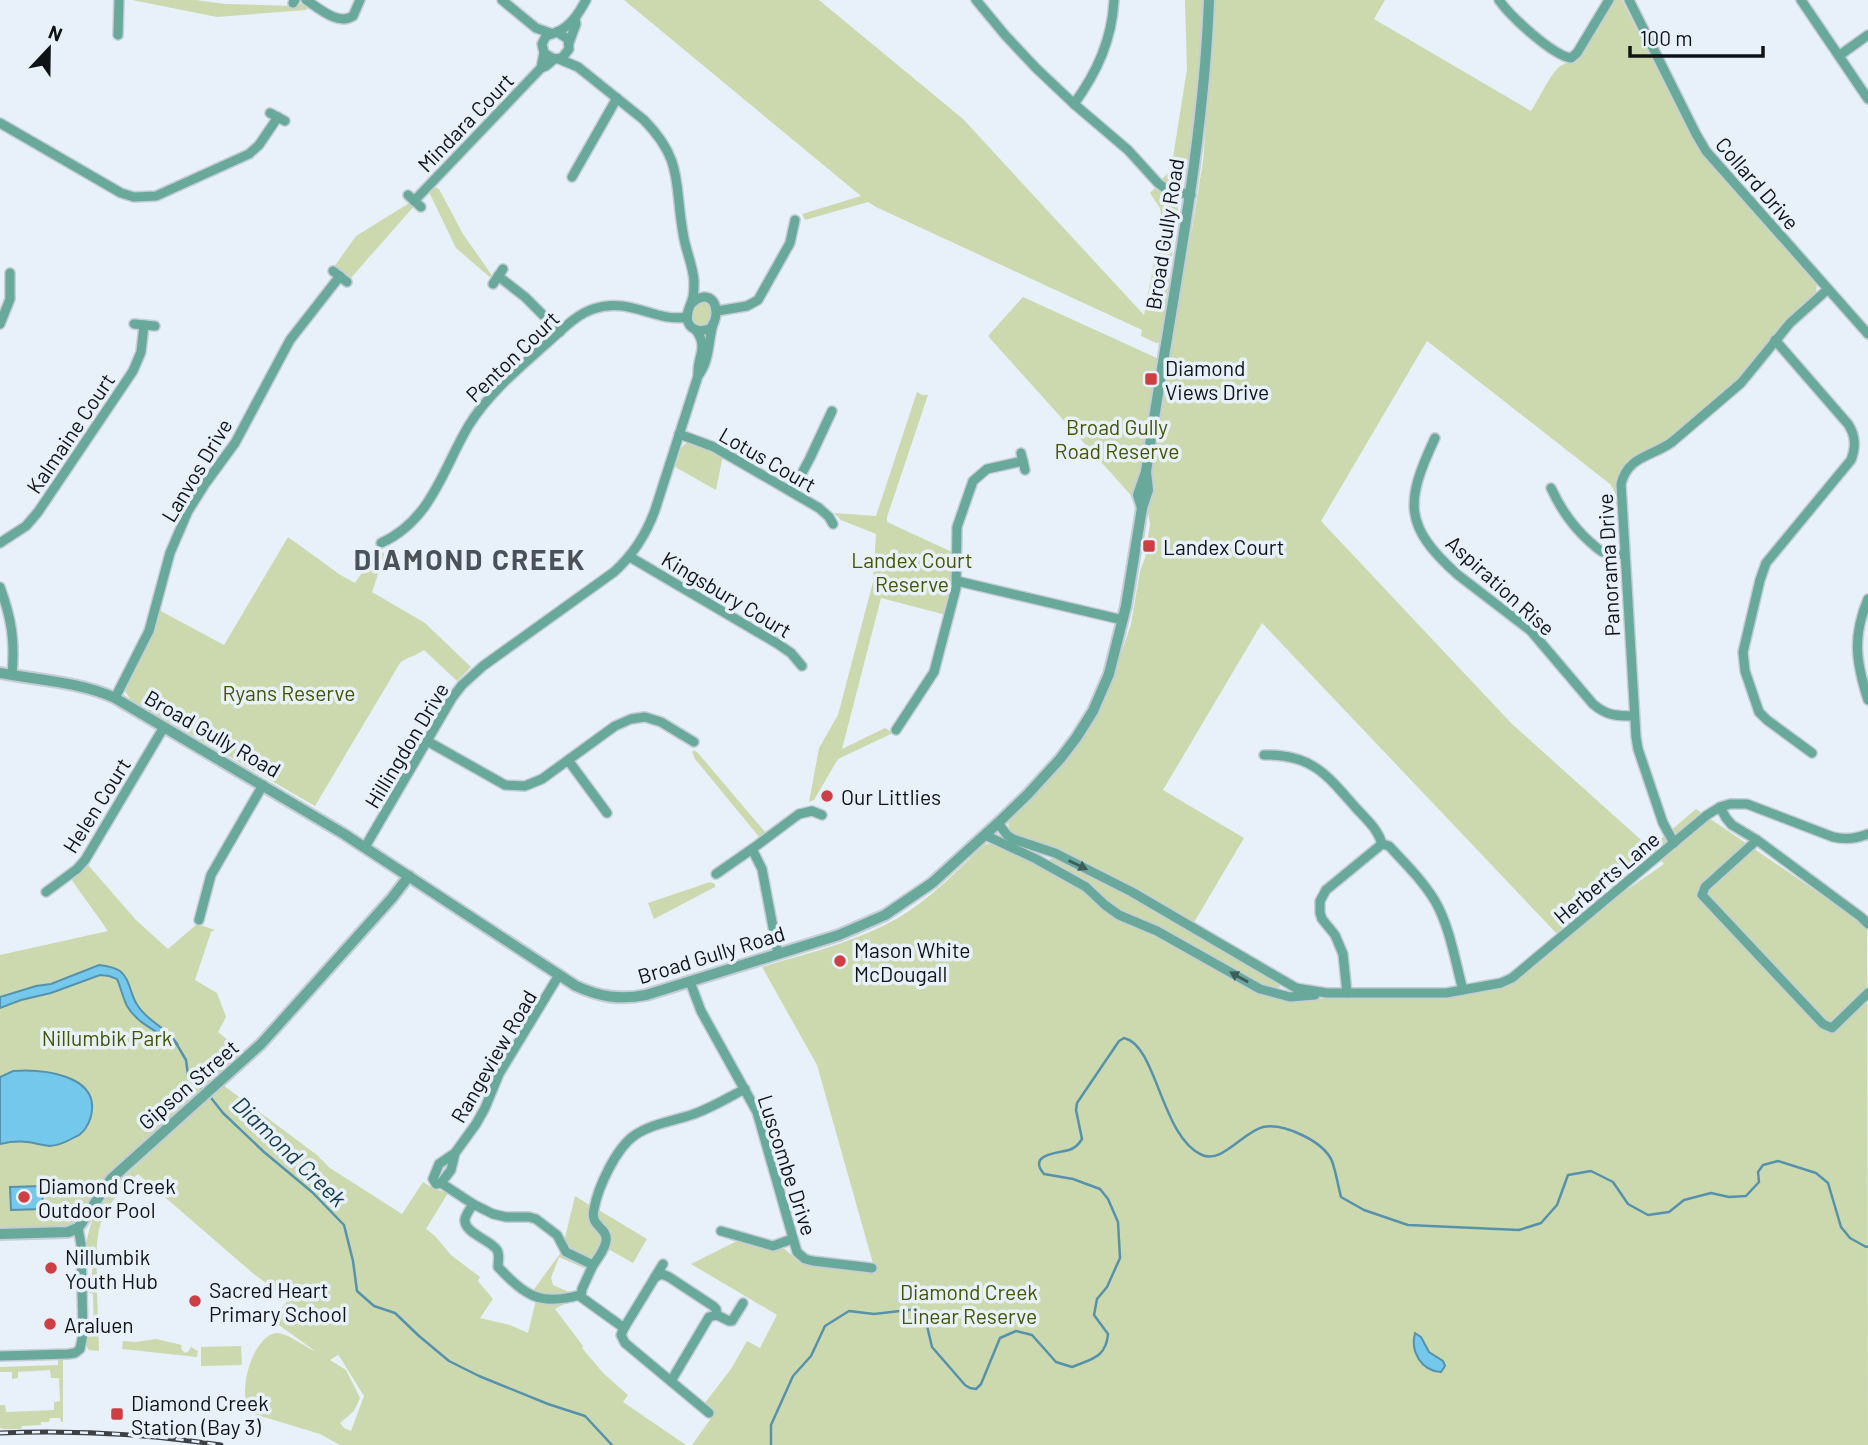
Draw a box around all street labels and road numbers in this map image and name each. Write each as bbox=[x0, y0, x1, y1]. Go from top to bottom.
street label: Mindara Court bbox=[412, 68, 518, 176]
street label: Collard Drive bbox=[1711, 132, 1805, 234]
street label: Broad Gully Road bbox=[1140, 157, 1188, 311]
street label: Penton Court bbox=[460, 305, 564, 407]
street label: Kalmaine Court bbox=[21, 368, 119, 498]
street label: Lanvos Drive bbox=[155, 414, 237, 526]
street label: Lotus Court bbox=[715, 421, 821, 497]
street label: Panorama Drive bbox=[1592, 493, 1624, 637]
street label: Aspiration Rise bbox=[1442, 530, 1560, 640]
street label: Kingsbury Court bbox=[658, 546, 796, 642]
street label: Hillingdon Drive bbox=[359, 678, 453, 812]
street label: Broad Gully Road bbox=[141, 684, 285, 782]
street label: Helen Court bbox=[57, 753, 135, 857]
street label: Herberts Lane bbox=[1548, 826, 1664, 928]
street label: Broad Gully Road bbox=[634, 920, 788, 988]
street label: Rangeview Road bbox=[445, 985, 541, 1127]
street label: Gipson Street bbox=[133, 1034, 243, 1134]
street label: Luscombe Drive bbox=[753, 1092, 823, 1238]

